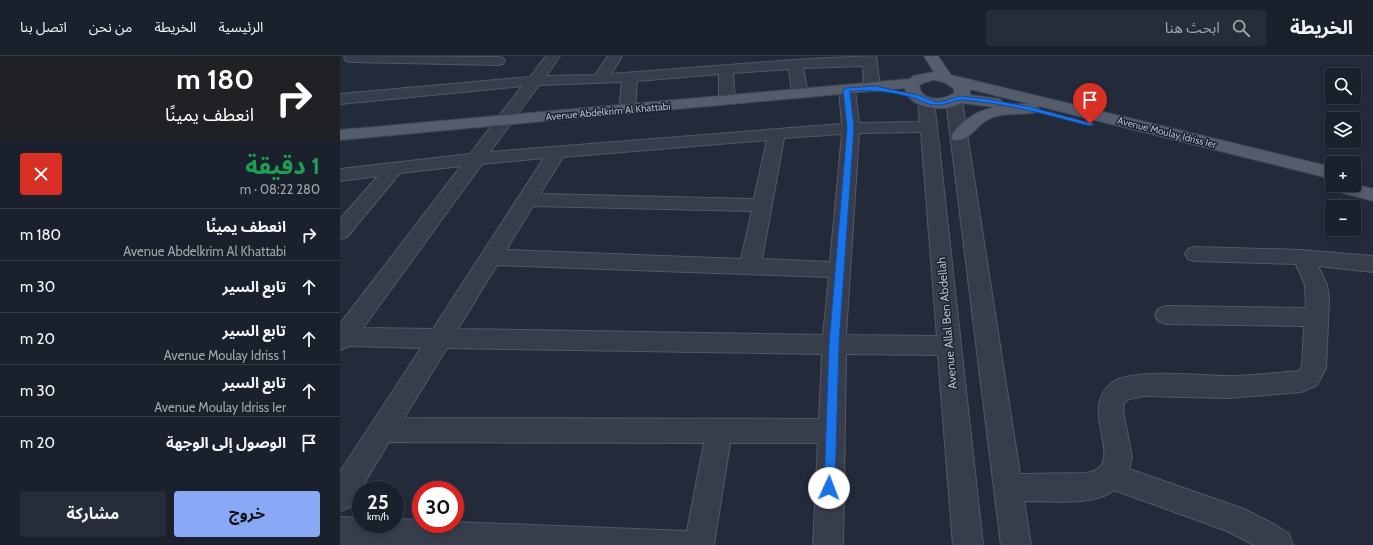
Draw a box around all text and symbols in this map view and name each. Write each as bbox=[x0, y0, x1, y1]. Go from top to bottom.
search box bbox=[986, 10, 1266, 46]
text: الخريطة bbox=[1290, 16, 1353, 39]
icon: search bbox=[1230, 17, 1252, 39]
text: اتصل بنا bbox=[20, 18, 67, 36]
text: من نحن bbox=[89, 18, 132, 36]
text: الخريطة bbox=[154, 18, 196, 36]
text: الرئيسية bbox=[218, 18, 263, 36]
text: ابحث هنا bbox=[1165, 19, 1220, 37]
text: 180 m bbox=[176, 62, 254, 96]
map controls bbox=[1325, 68, 1361, 236]
button: search bbox=[1325, 68, 1361, 104]
icon: right bbox=[268, 72, 320, 124]
pin bbox=[1073, 83, 1107, 124]
icon: arrive bbox=[1079, 89, 1101, 111]
street label: Avenue Abdelkrim Al Khattabi bbox=[545, 100, 671, 123]
text: انعطف يمينًا bbox=[165, 104, 254, 126]
button: layers bbox=[1325, 112, 1361, 148]
street label: Avenue Moulay Idriss Ier bbox=[1116, 114, 1218, 151]
text: 1 دقيقة bbox=[245, 151, 320, 180]
button: close bbox=[20, 153, 62, 195]
button: + bbox=[1325, 156, 1361, 192]
text: 280 m · 08:22 bbox=[240, 181, 320, 197]
button: − bbox=[1325, 200, 1361, 236]
text: انعطف يمينًا bbox=[206, 218, 286, 236]
icon: right bbox=[298, 224, 320, 246]
text: 180 m bbox=[20, 226, 61, 244]
text: Avenue Abdelkrim Al Khattabi bbox=[123, 243, 286, 259]
street label: Avenue Allal Ben Abdellah bbox=[933, 256, 960, 390]
icon: ahead bbox=[298, 276, 320, 298]
text: 30 m bbox=[20, 278, 55, 296]
text: تابع السير bbox=[222, 278, 286, 296]
text: تابع السير bbox=[222, 322, 286, 340]
icon: ahead bbox=[298, 328, 320, 350]
text: 20 m bbox=[20, 330, 55, 348]
text: Avenue Moulay Idriss 1 bbox=[164, 347, 286, 363]
text: تابع السير bbox=[222, 374, 286, 392]
icon: ahead bbox=[298, 380, 320, 402]
text: 30 m bbox=[20, 382, 55, 400]
text: Avenue Moulay Idriss Ier bbox=[154, 399, 286, 415]
icon: arrive bbox=[298, 432, 320, 454]
text: 20 m bbox=[20, 434, 55, 452]
text: الوصول إلى الوجهة bbox=[166, 434, 286, 452]
position arrow bbox=[808, 467, 850, 509]
speed limit sign: 30 bbox=[412, 481, 464, 533]
text: 25 bbox=[367, 490, 389, 514]
button: مشاركة bbox=[20, 491, 166, 537]
button: خروج bbox=[174, 491, 320, 537]
text: km/h bbox=[367, 510, 389, 523]

